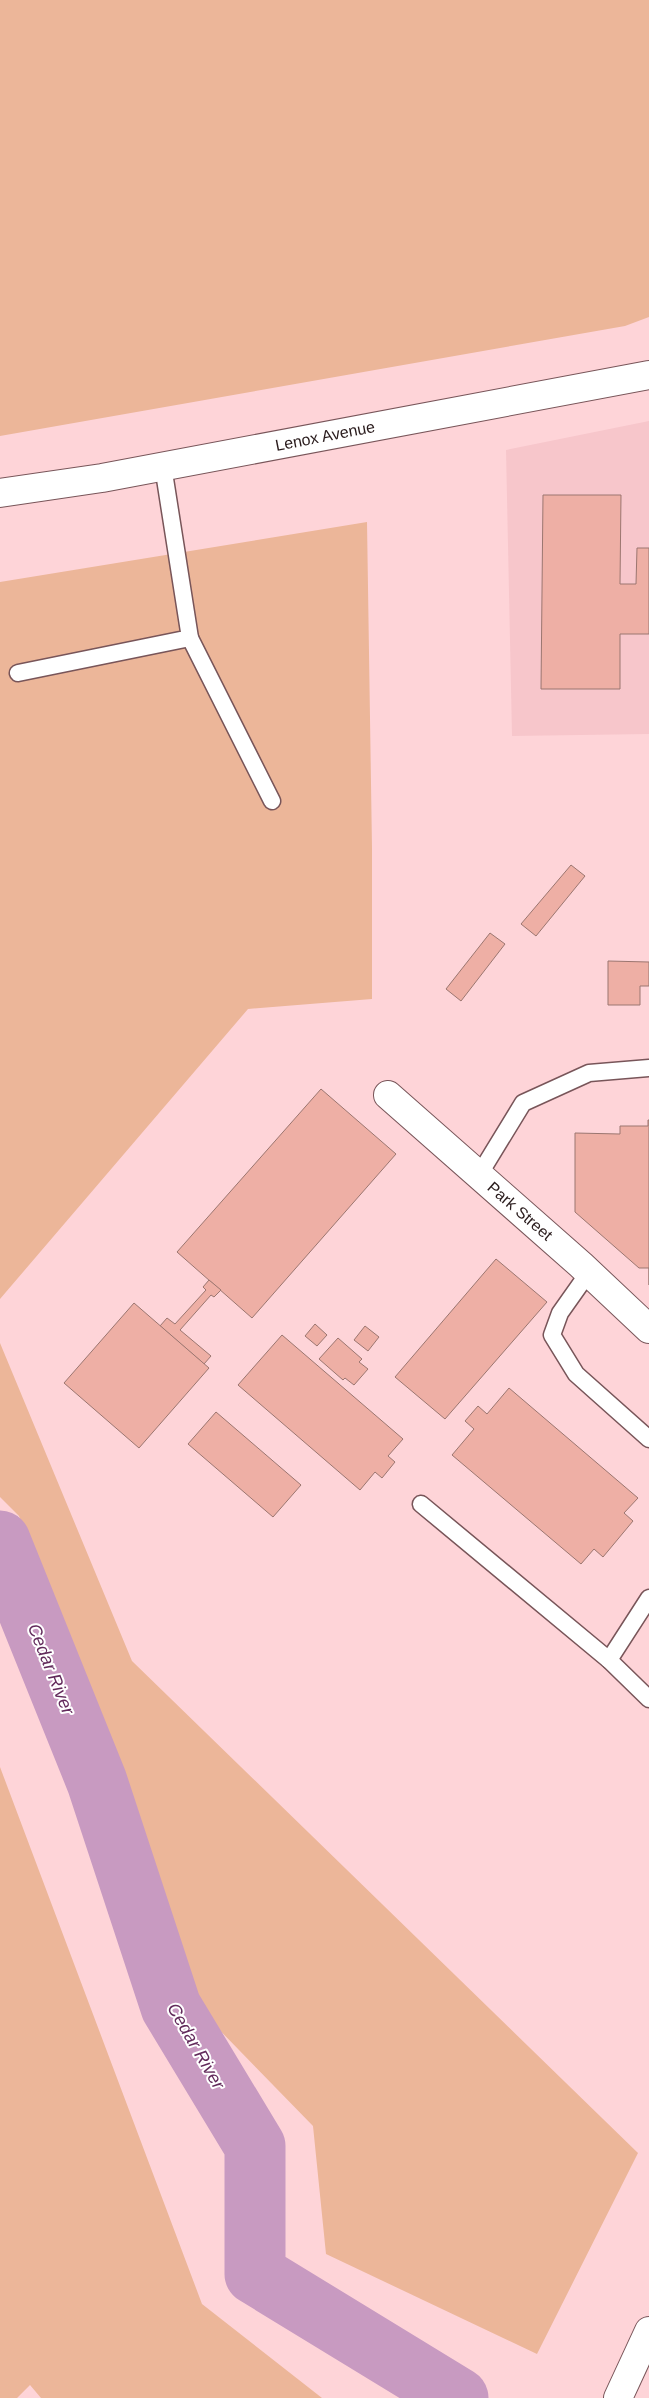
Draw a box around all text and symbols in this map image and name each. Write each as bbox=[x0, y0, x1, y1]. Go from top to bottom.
street label: Lenox Avenue bbox=[274, 418, 376, 454]
street label: Park Street bbox=[484, 1178, 556, 1244]
water label: Cedar River bbox=[24, 1621, 79, 1718]
water label: Cedar River bbox=[163, 1999, 229, 2093]

